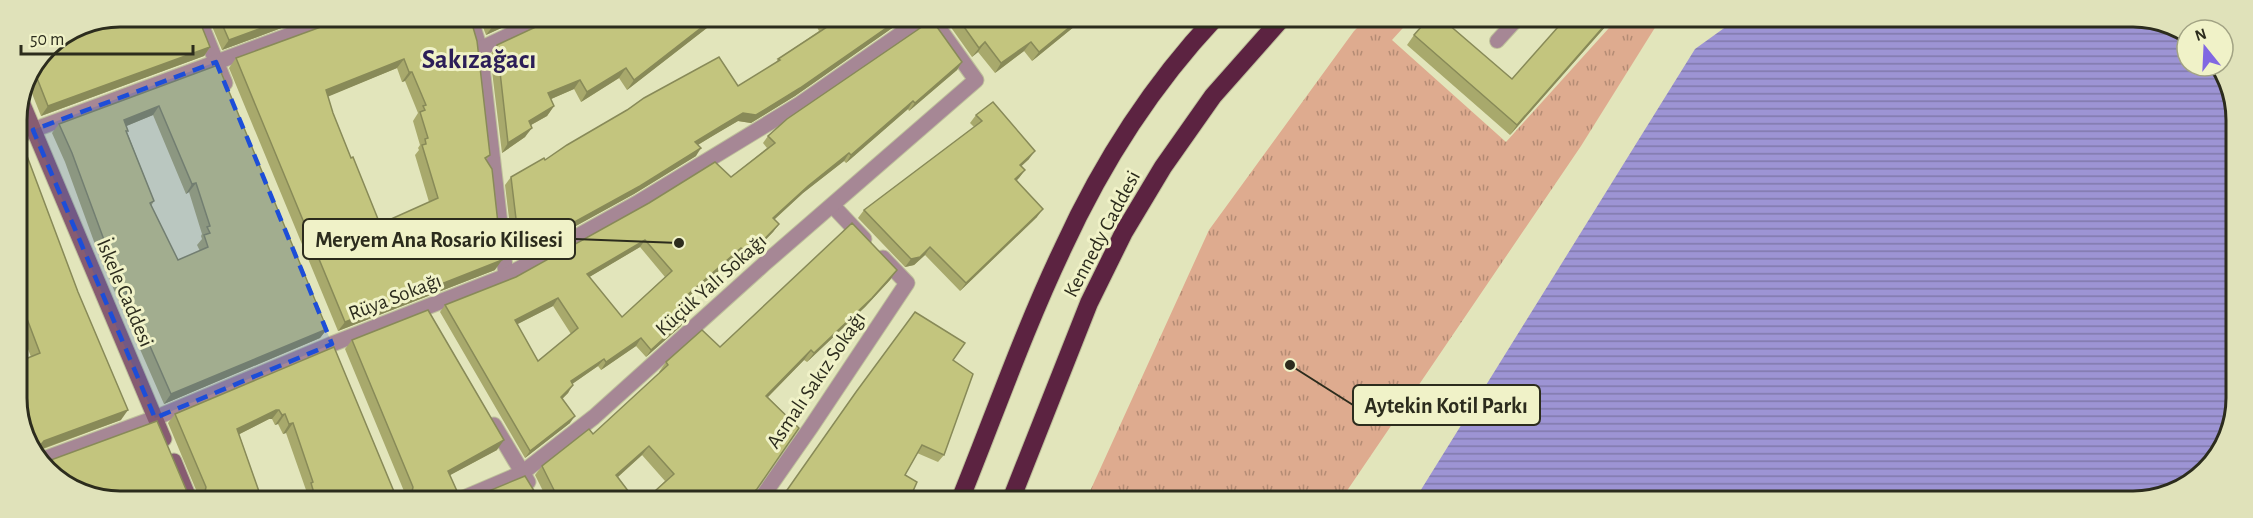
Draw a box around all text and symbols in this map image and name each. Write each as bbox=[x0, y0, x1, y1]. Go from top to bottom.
scale bar bbox=[21, 18, 194, 56]
north arrow bbox=[2175, 18, 2235, 78]
text: N bbox=[2193, 25, 2208, 44]
text: 50 m bbox=[30, 31, 64, 49]
district label: Sakızağacı bbox=[422, 46, 536, 73]
street label: Kennedy Caddesi bbox=[1060, 167, 1144, 301]
callout: Meryem Ana Rosario Kilisesi bbox=[303, 219, 575, 259]
text: Meryem Ana Rosario Kilisesi bbox=[315, 229, 563, 252]
street label: Küçük Yalı Sokağı bbox=[652, 230, 770, 340]
street label: İskele Caddesi bbox=[93, 236, 158, 350]
street label: Rüya Sokağı bbox=[346, 270, 444, 324]
street label: Asmalı Sakız Sokağı bbox=[763, 308, 869, 452]
callout: Aytekin Kotil Parkı bbox=[1353, 385, 1540, 425]
text: Aytekin Kotil Parkı bbox=[1364, 395, 1528, 418]

